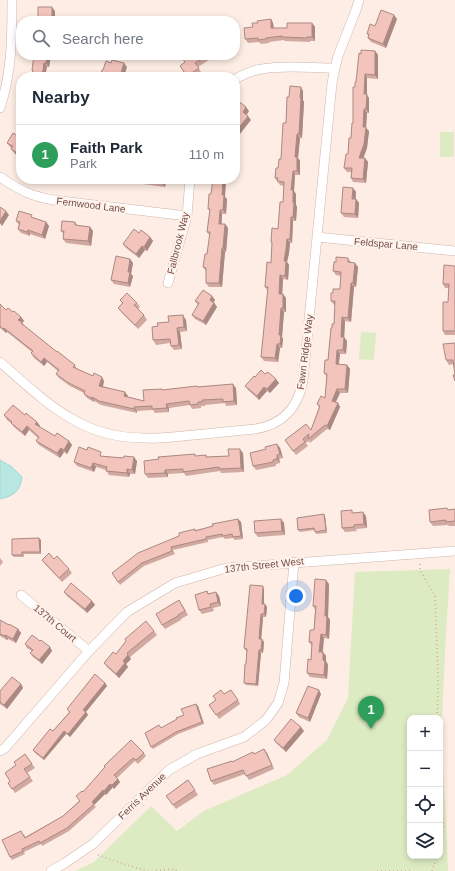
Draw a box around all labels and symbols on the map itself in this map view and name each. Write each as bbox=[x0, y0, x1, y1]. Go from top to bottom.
street label: Fernwood Lane bbox=[56, 195, 127, 215]
street label: Fallbrook Way bbox=[165, 211, 191, 275]
street label: Feldspar Lane bbox=[354, 236, 419, 252]
street label: Fawn Ridge Way bbox=[295, 314, 315, 390]
street label: 137th Street West bbox=[224, 555, 305, 575]
your location bbox=[286, 586, 306, 606]
street label: 137th Court bbox=[31, 602, 79, 644]
pin: 1 bbox=[358, 696, 384, 729]
street label: Ferris Avenue bbox=[116, 770, 168, 821]

